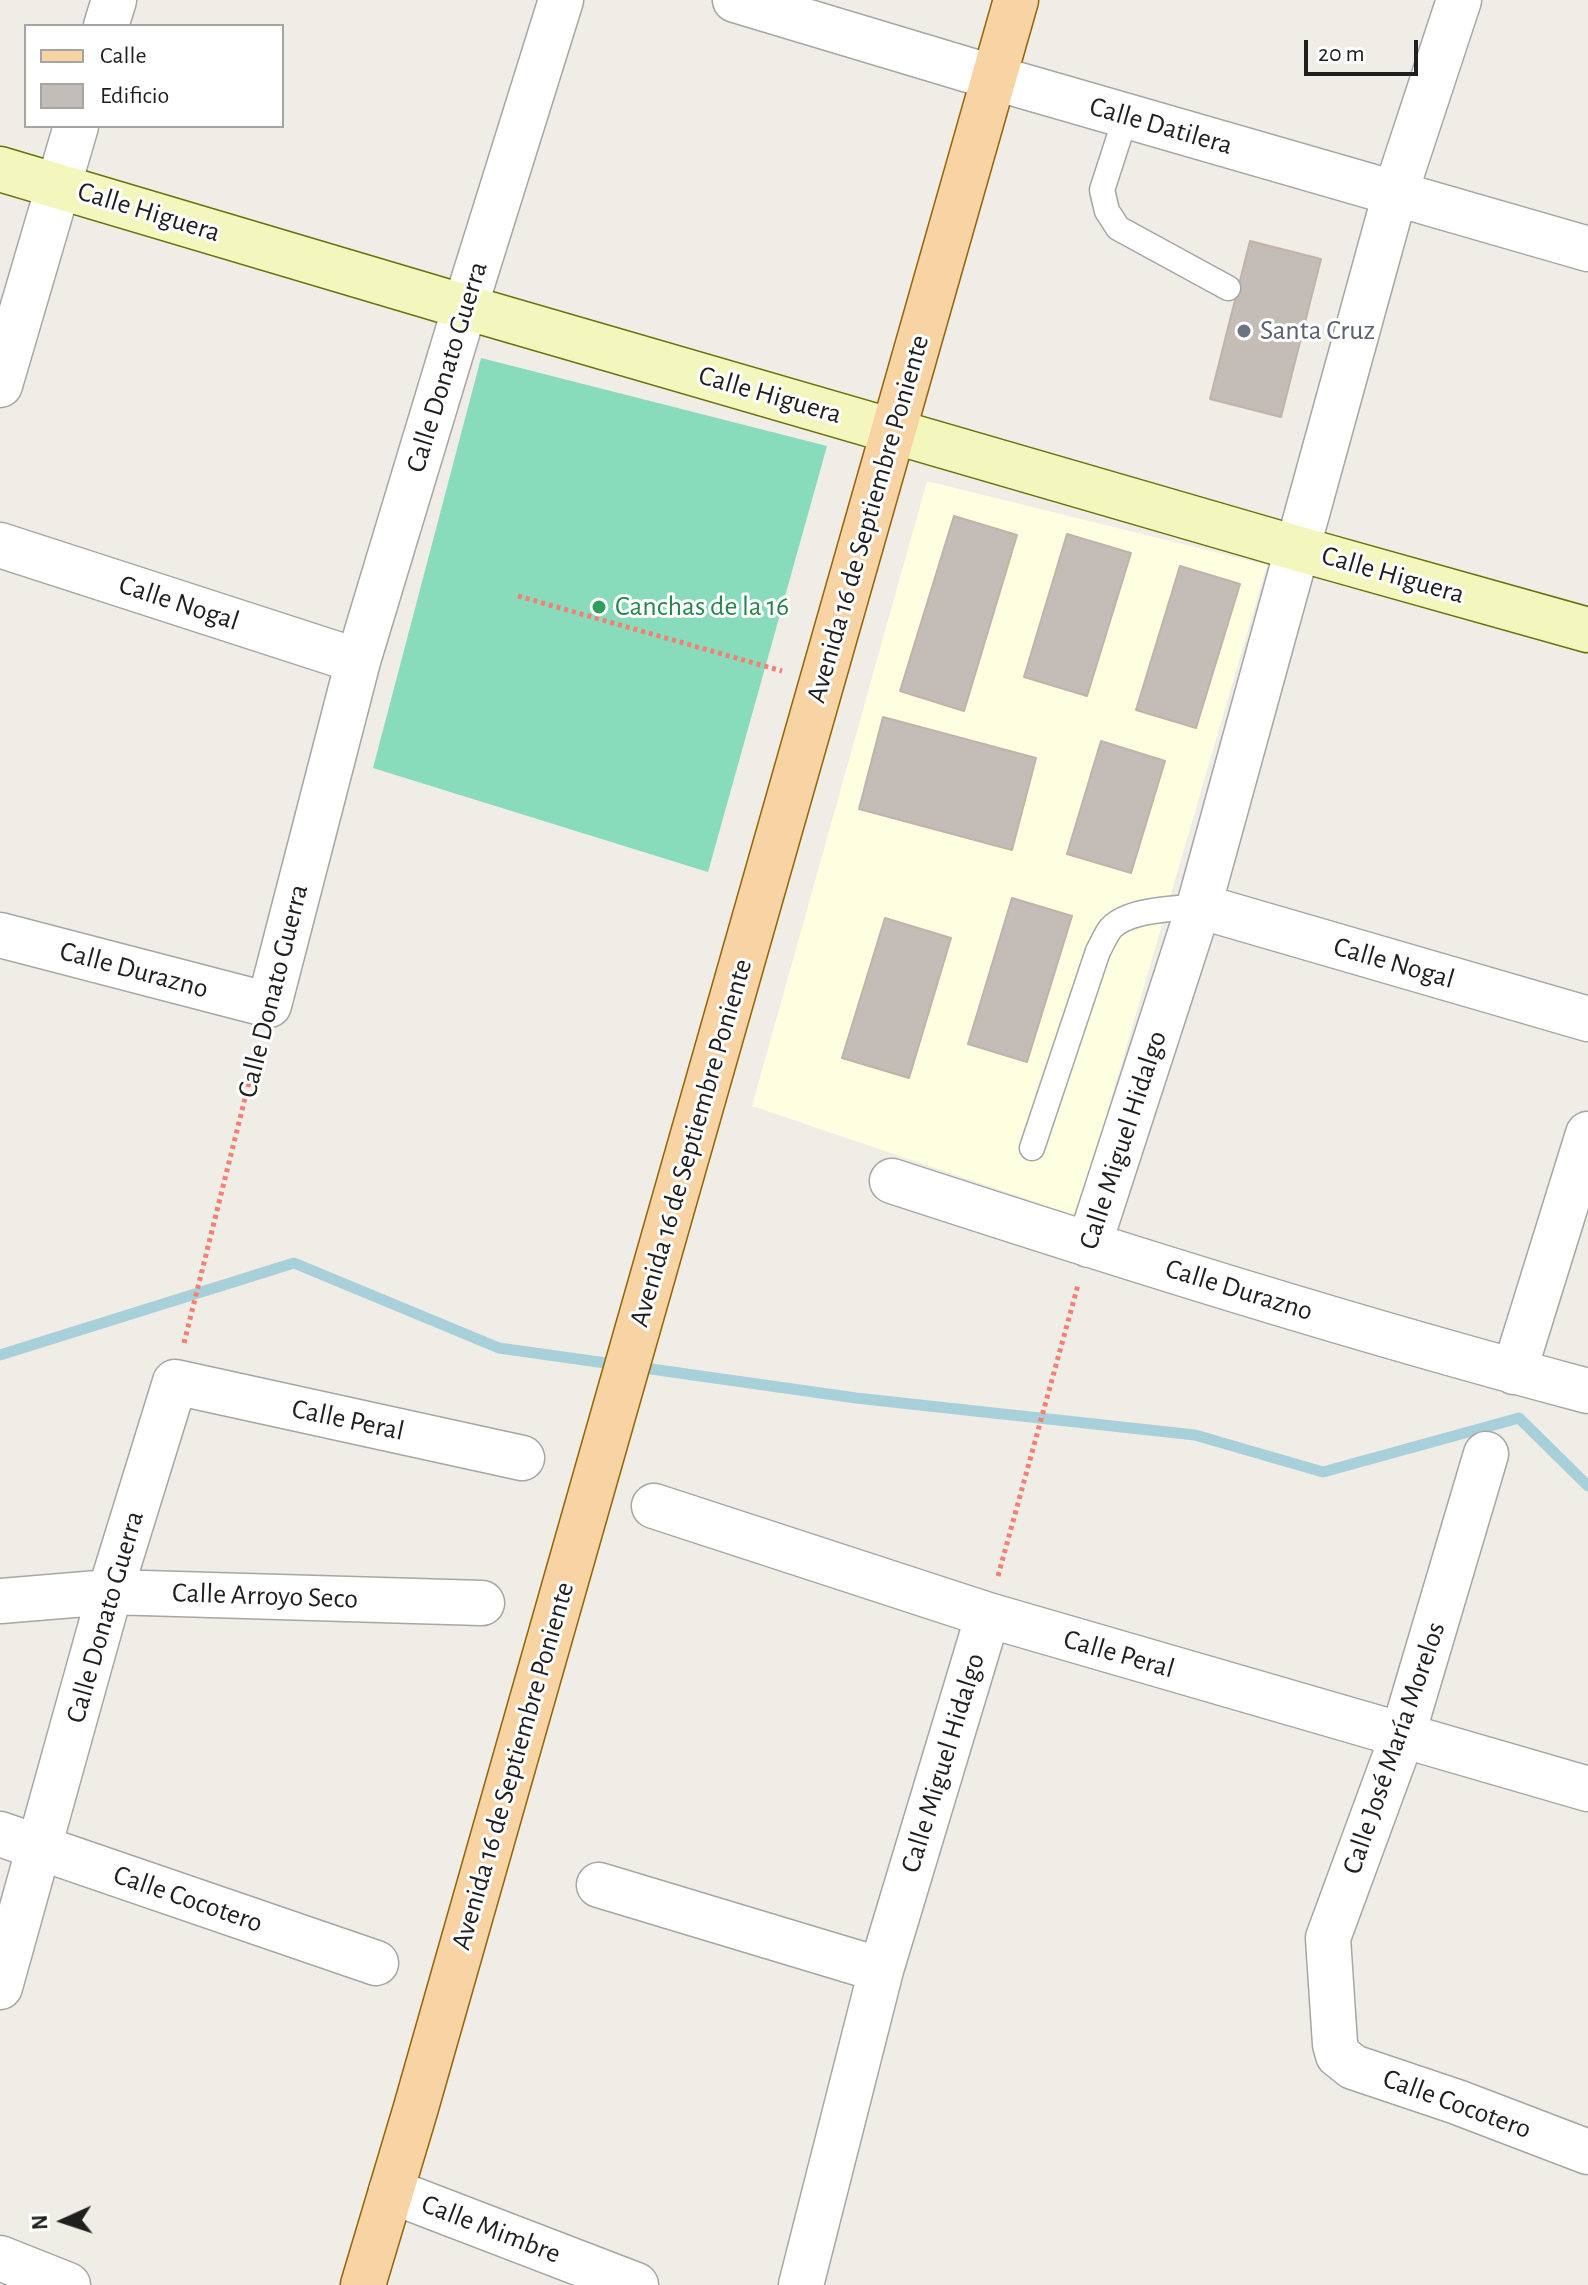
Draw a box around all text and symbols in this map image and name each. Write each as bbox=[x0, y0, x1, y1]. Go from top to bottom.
legend bbox=[24, 24, 284, 128]
scale bar bbox=[1308, 24, 1422, 74]
text: 20 m bbox=[1318, 42, 1365, 66]
text: Calle bbox=[100, 44, 147, 68]
text: Edificio bbox=[100, 84, 169, 108]
street label: Calle Datilera bbox=[1086, 90, 1236, 162]
street label: Calle Higuera bbox=[74, 174, 224, 250]
street label: Calle Donato Guerra bbox=[399, 257, 495, 477]
place label: Santa Cruz bbox=[1260, 314, 1375, 348]
marker: Santa Cruz bbox=[1235, 322, 1253, 340]
street label: Avenida 16 de Septiembre Poniente bbox=[799, 331, 937, 707]
street label: Calle Higuera bbox=[695, 359, 845, 431]
street label: Calle Higuera bbox=[1318, 539, 1468, 611]
street label: Calle Nogal bbox=[115, 568, 243, 638]
place label: Canchas de la 16 bbox=[615, 590, 789, 624]
marker: Canchas de la 16 bbox=[590, 598, 608, 616]
street label: Calle Donato Guerra bbox=[230, 881, 316, 1101]
street label: Calle Nogal bbox=[1330, 930, 1458, 996]
street label: Calle Durazno bbox=[56, 934, 212, 1006]
street label: Avenida 16 de Septiembre Poniente bbox=[622, 955, 760, 1331]
street label: Calle Miguel Hidalgo bbox=[1072, 1027, 1174, 1253]
street label: Calle Durazno bbox=[1161, 1252, 1317, 1328]
street label: Calle Peral bbox=[289, 1392, 407, 1448]
street label: Calle Donato Guerra bbox=[59, 1507, 151, 1727]
street label: Calle Arroyo Seco bbox=[171, 1576, 359, 1616]
street label: Avenida 16 de Septiembre Poniente bbox=[444, 1578, 582, 1954]
street label: Calle José María Morelos bbox=[1335, 1618, 1453, 1878]
street label: Calle Peral bbox=[1060, 1622, 1178, 1686]
street label: Calle Miguel Hidalgo bbox=[894, 1649, 992, 1877]
street label: Calle Cocotero bbox=[109, 1858, 267, 1940]
street label: Calle Cocotero bbox=[1378, 2062, 1536, 2146]
north arrow bbox=[24, 2181, 104, 2261]
street label: Calle Mimbre bbox=[417, 2187, 565, 2271]
text: N bbox=[29, 2214, 51, 2230]

